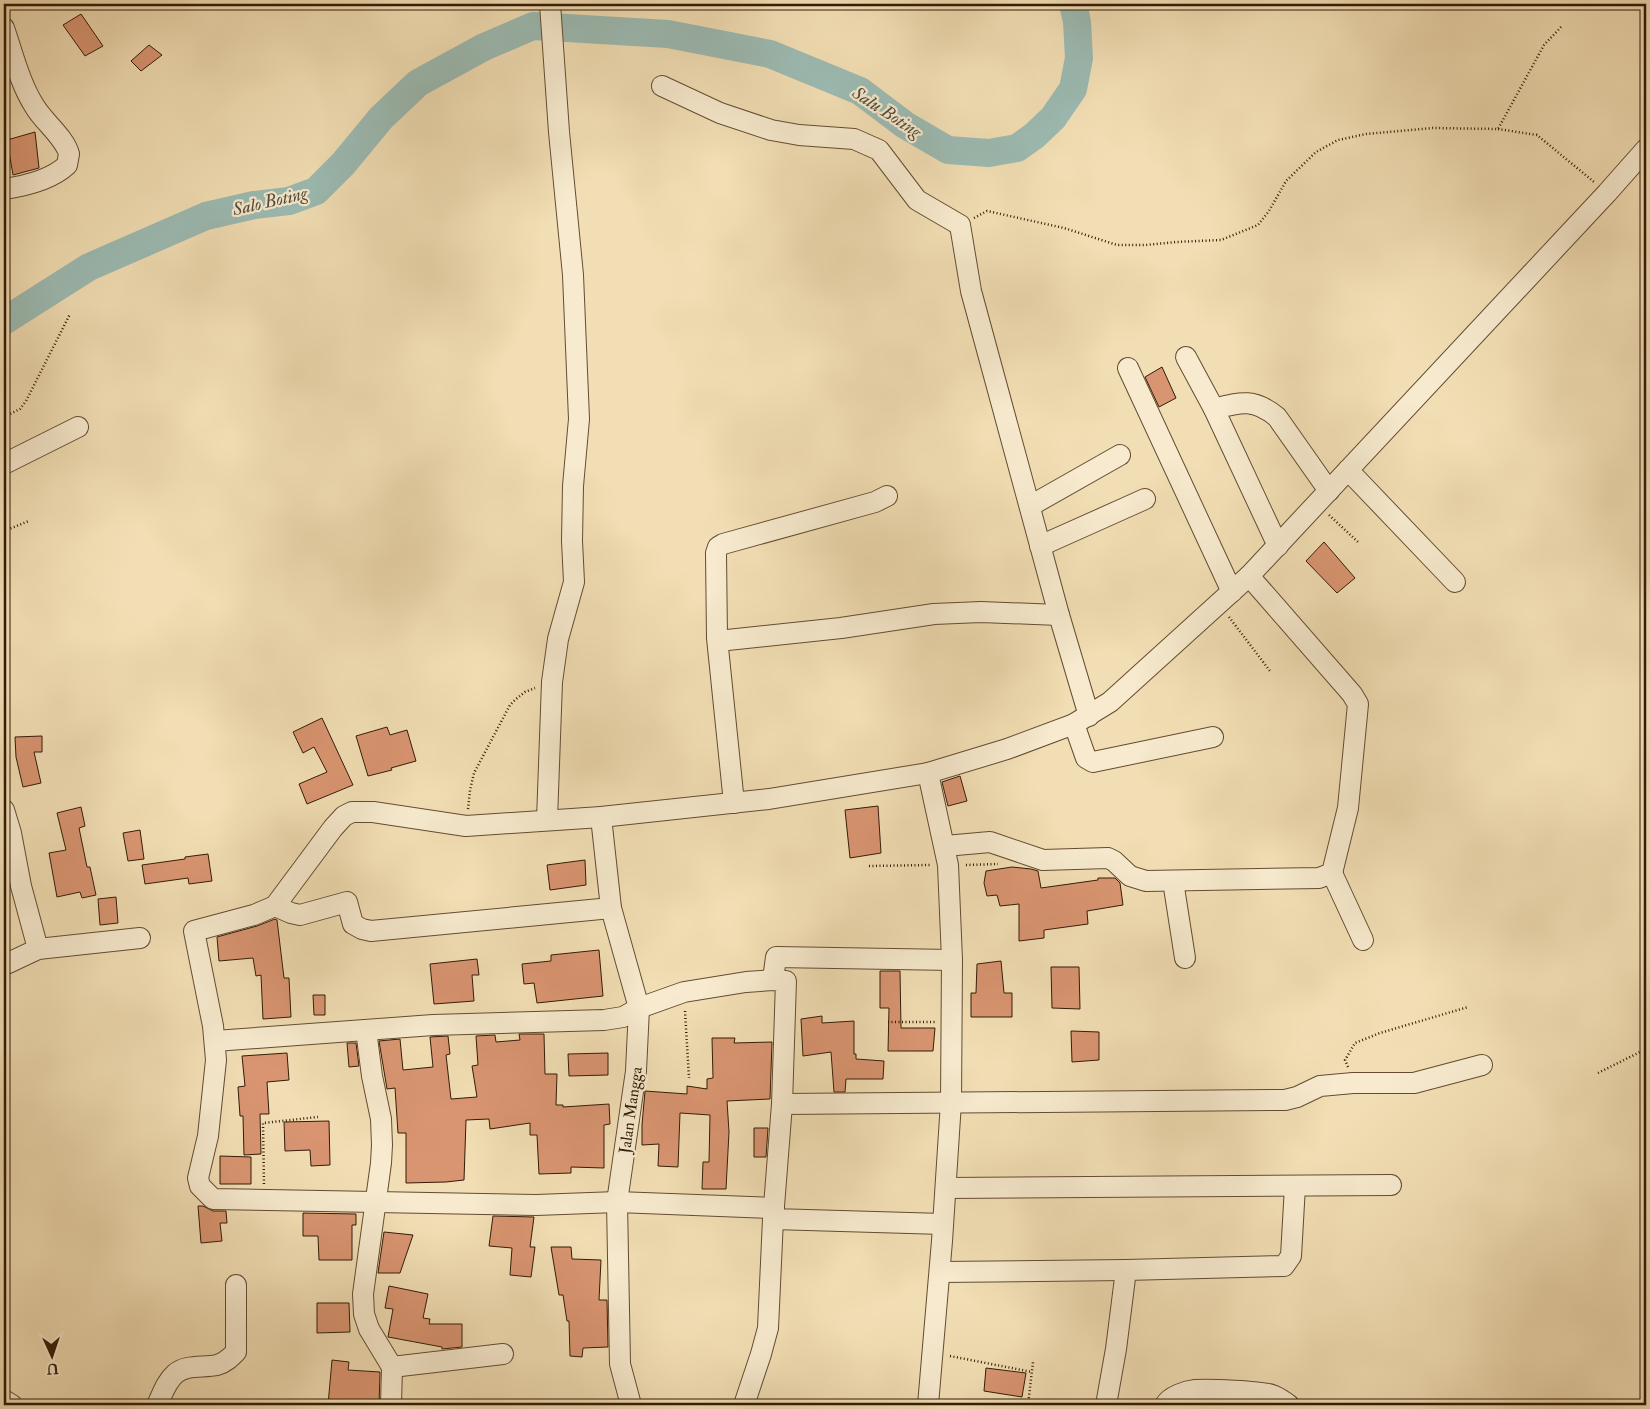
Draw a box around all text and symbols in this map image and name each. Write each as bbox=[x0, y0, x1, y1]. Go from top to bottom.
water label: Salu Boting bbox=[847, 81, 927, 144]
water label: Salo Boting bbox=[230, 181, 311, 221]
street label: Jalan Mangga bbox=[615, 1065, 648, 1156]
north arrow bbox=[28, 1332, 78, 1382]
text: U bbox=[46, 1360, 59, 1377]

